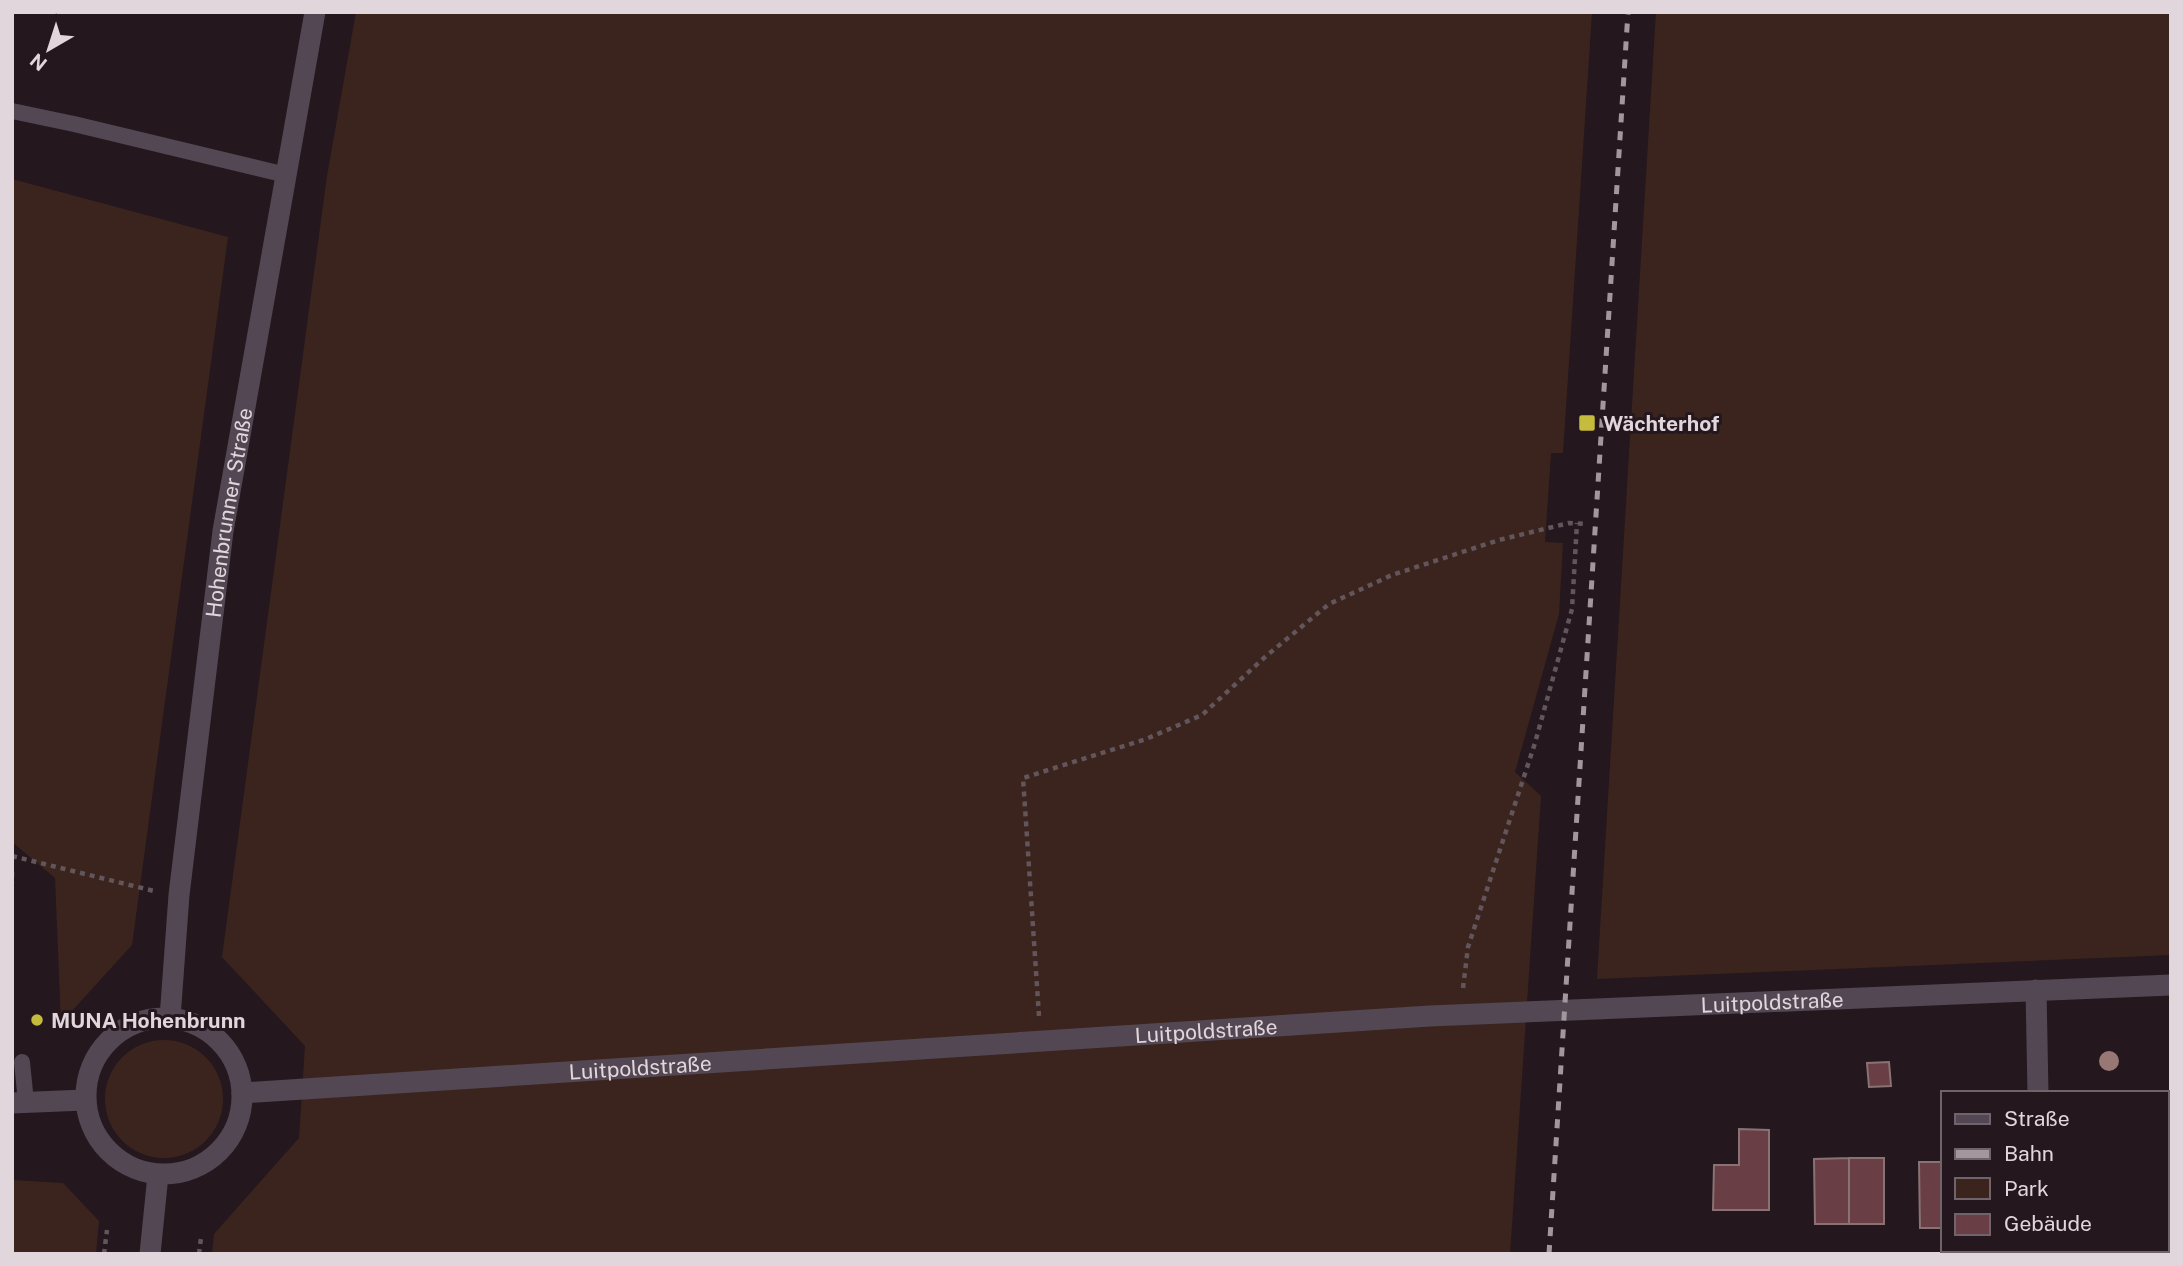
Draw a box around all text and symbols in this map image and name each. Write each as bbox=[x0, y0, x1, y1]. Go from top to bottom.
north arrow bbox=[14, 14, 84, 84]
text: N bbox=[26, 49, 51, 75]
street label: Hohenbrunner Straße bbox=[200, 406, 257, 619]
place label: Wächterhof bbox=[1603, 411, 1719, 436]
marker: Wächterhof bbox=[1577, 413, 1597, 433]
street label: Luitpoldstraße bbox=[1700, 986, 1844, 1017]
place label: MUNA Hohenbrunn bbox=[51, 1008, 246, 1033]
marker: MUNA Hohenbrunn bbox=[29, 1012, 45, 1028]
street label: Luitpoldstraße bbox=[1134, 1013, 1278, 1048]
street label: Luitpoldstraße bbox=[568, 1050, 712, 1084]
legend bbox=[1941, 1091, 2169, 1252]
text: Straße bbox=[2004, 1106, 2070, 1131]
text: Bahn bbox=[2004, 1141, 2054, 1166]
text: Park bbox=[2004, 1176, 2049, 1201]
text: Gebäude bbox=[2004, 1211, 2092, 1236]

